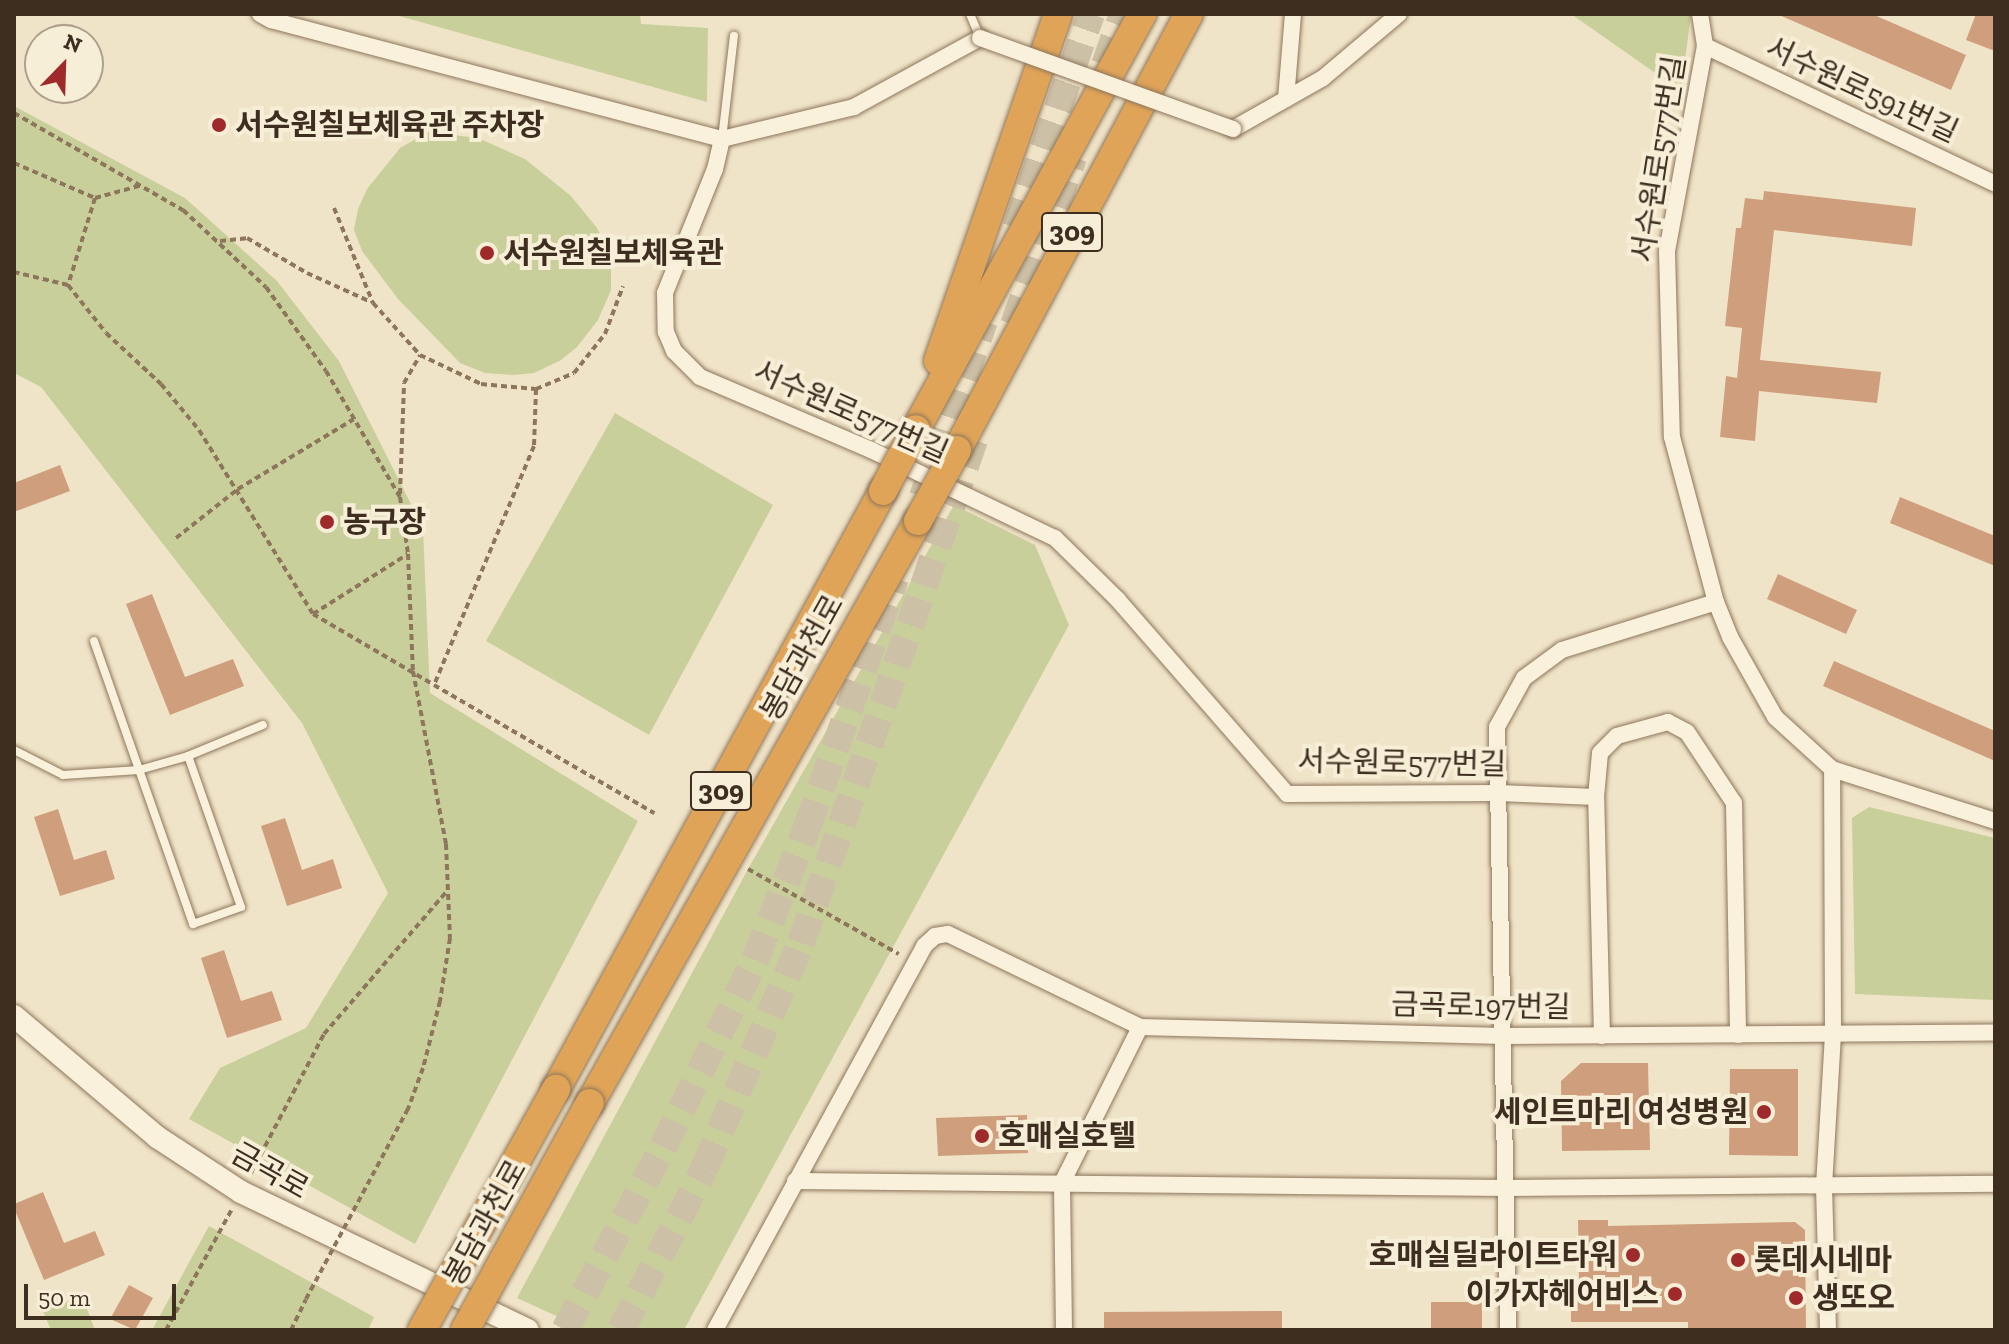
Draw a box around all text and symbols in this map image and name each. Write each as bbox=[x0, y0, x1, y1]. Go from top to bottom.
north arrow bbox=[24, 24, 104, 104]
text: N bbox=[60, 28, 86, 59]
street label: 서수원로591번길 bbox=[1760, 30, 1964, 150]
street label: 서수원로577번길 bbox=[1625, 53, 1693, 265]
place label: 서수원칠보체육관 주차장 bbox=[235, 107, 544, 143]
marker: 서수원칠보체육관 주차장 bbox=[210, 116, 228, 134]
road number: 309 bbox=[1040, 208, 1104, 256]
place label: 서수원칠보체육관 bbox=[503, 235, 724, 271]
marker: 서수원칠보체육관 bbox=[478, 244, 496, 262]
street label: 서수원로577번길 bbox=[748, 353, 954, 471]
place label: 농구장 bbox=[343, 504, 426, 540]
marker: 농구장 bbox=[318, 513, 336, 531]
street label: 봉담과천로 bbox=[753, 589, 851, 727]
street label: 서수원로577번길 bbox=[1297, 743, 1507, 783]
road number: 309 bbox=[689, 767, 753, 815]
street label: 금곡로197번길 bbox=[1391, 986, 1571, 1026]
place label: 세인트마리 여성병원 bbox=[1494, 1094, 1748, 1130]
marker: 세인트마리 여성병원 bbox=[1755, 1103, 1773, 1121]
place label: 호매실호텔 bbox=[998, 1118, 1136, 1154]
marker: 호매실호텔 bbox=[973, 1127, 991, 1145]
street label: 금곡로 bbox=[225, 1135, 315, 1207]
street label: 봉담과천로 bbox=[436, 1154, 534, 1292]
place label: 호매실딜라이트타워 bbox=[1369, 1237, 1617, 1273]
place label: 롯데시네마 bbox=[1754, 1242, 1892, 1278]
marker: 호매실딜라이트타워 bbox=[1624, 1246, 1642, 1264]
marker: 롯데시네마 bbox=[1729, 1251, 1747, 1269]
scale bar bbox=[28, 1268, 180, 1318]
place label: 이가자헤어비스 bbox=[1466, 1276, 1659, 1312]
place label: 생또오 bbox=[1812, 1280, 1895, 1316]
text: 50 m bbox=[38, 1283, 90, 1312]
marker: 이가자헤어비스 bbox=[1666, 1285, 1684, 1303]
marker: 생또오 bbox=[1787, 1289, 1805, 1307]

